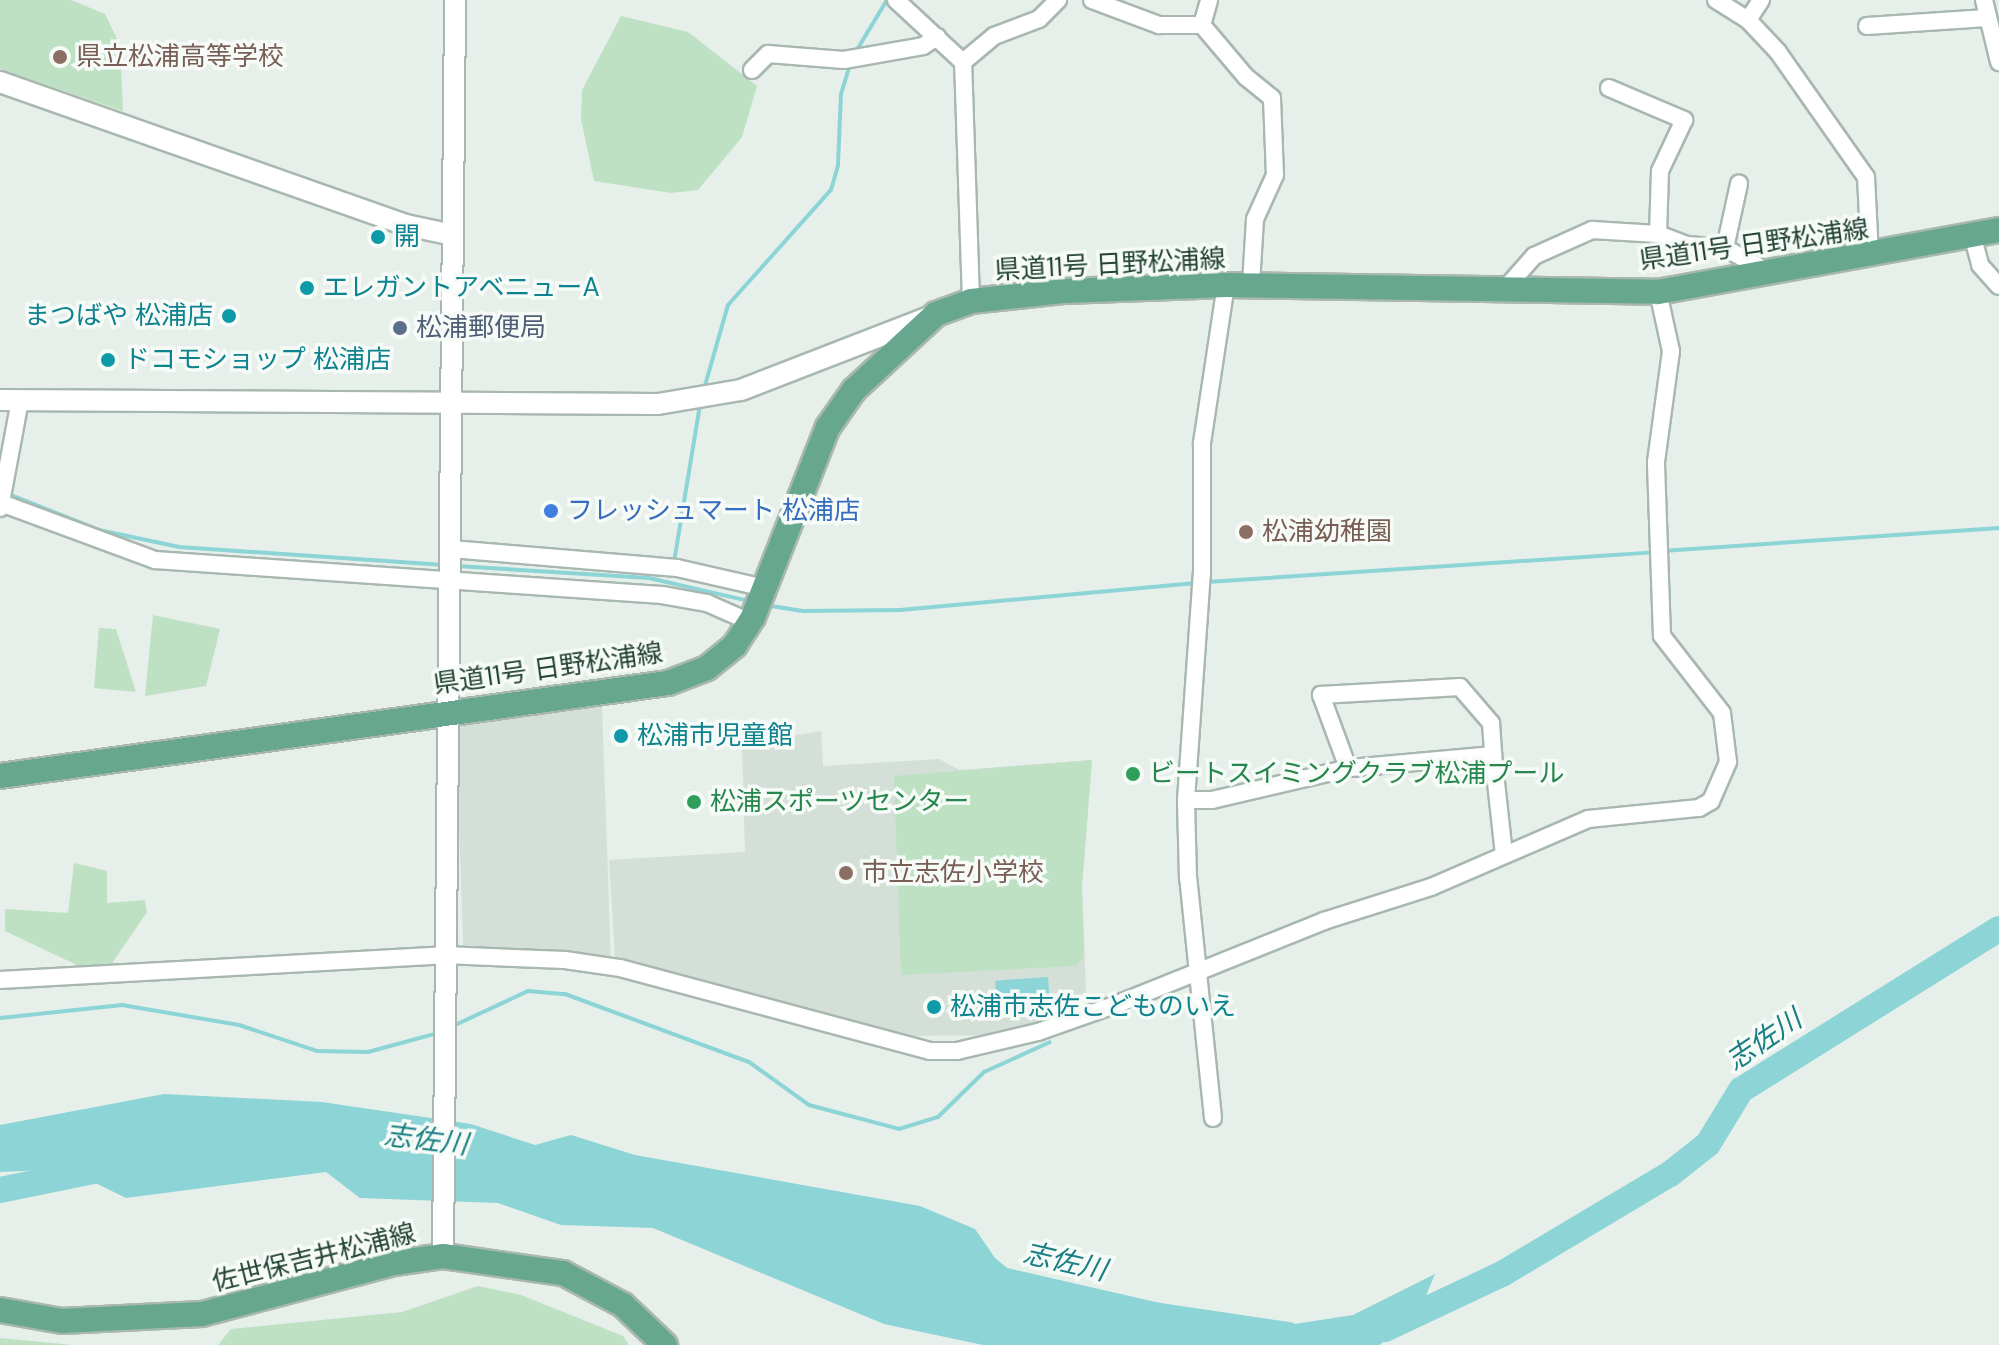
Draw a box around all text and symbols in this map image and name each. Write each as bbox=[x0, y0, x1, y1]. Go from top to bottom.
place label: 県立松浦高等学校 bbox=[76, 41, 284, 73]
marker: 県立松浦高等学校 bbox=[51, 48, 69, 66]
street label: 県道11号 日野松浦線 bbox=[1637, 213, 1871, 277]
place label: 開 bbox=[394, 221, 420, 253]
marker: 開 bbox=[369, 228, 387, 246]
street label: 県道11号 日野松浦線 bbox=[994, 243, 1226, 287]
place label: エレガントアベニューA bbox=[323, 272, 600, 304]
marker: エレガントアベニューA bbox=[298, 279, 316, 297]
place label: まつばや 松浦店 bbox=[24, 300, 213, 332]
marker: まつばや 松浦店 bbox=[220, 307, 238, 325]
place label: 松浦郵便局 bbox=[416, 312, 546, 344]
marker: 松浦郵便局 bbox=[391, 319, 409, 337]
place label: ドコモショップ 松浦店 bbox=[124, 344, 391, 376]
marker: ドコモショップ 松浦店 bbox=[99, 351, 117, 369]
place label: フレッシュマート 松浦店 bbox=[567, 495, 860, 527]
marker: フレッシュマート 松浦店 bbox=[542, 502, 560, 520]
place label: 松浦幼稚園 bbox=[1262, 516, 1392, 548]
marker: 松浦幼稚園 bbox=[1237, 523, 1255, 541]
street label: 県道11号 日野松浦線 bbox=[431, 637, 665, 701]
place label: 松浦市児童館 bbox=[637, 720, 793, 752]
marker: 松浦市児童館 bbox=[612, 727, 630, 745]
place label: ビートスイミングクラブ松浦プール bbox=[1149, 758, 1565, 790]
marker: ビートスイミングクラブ松浦プール bbox=[1124, 765, 1142, 783]
place label: 松浦スポーツセンター bbox=[710, 786, 970, 818]
marker: 松浦スポーツセンター bbox=[685, 793, 703, 811]
place label: 市立志佐小学校 bbox=[862, 857, 1044, 889]
marker: 市立志佐小学校 bbox=[837, 864, 855, 882]
place label: 松浦市志佐こどものいえ bbox=[950, 991, 1236, 1023]
marker: 松浦市志佐こどものいえ bbox=[925, 998, 943, 1016]
water label: 志佐川 bbox=[1720, 1003, 1808, 1077]
water label: 志佐川 bbox=[382, 1118, 470, 1162]
street label: 佐世保吉井松浦線 bbox=[209, 1218, 419, 1298]
water label: 志佐川 bbox=[1020, 1236, 1110, 1288]

